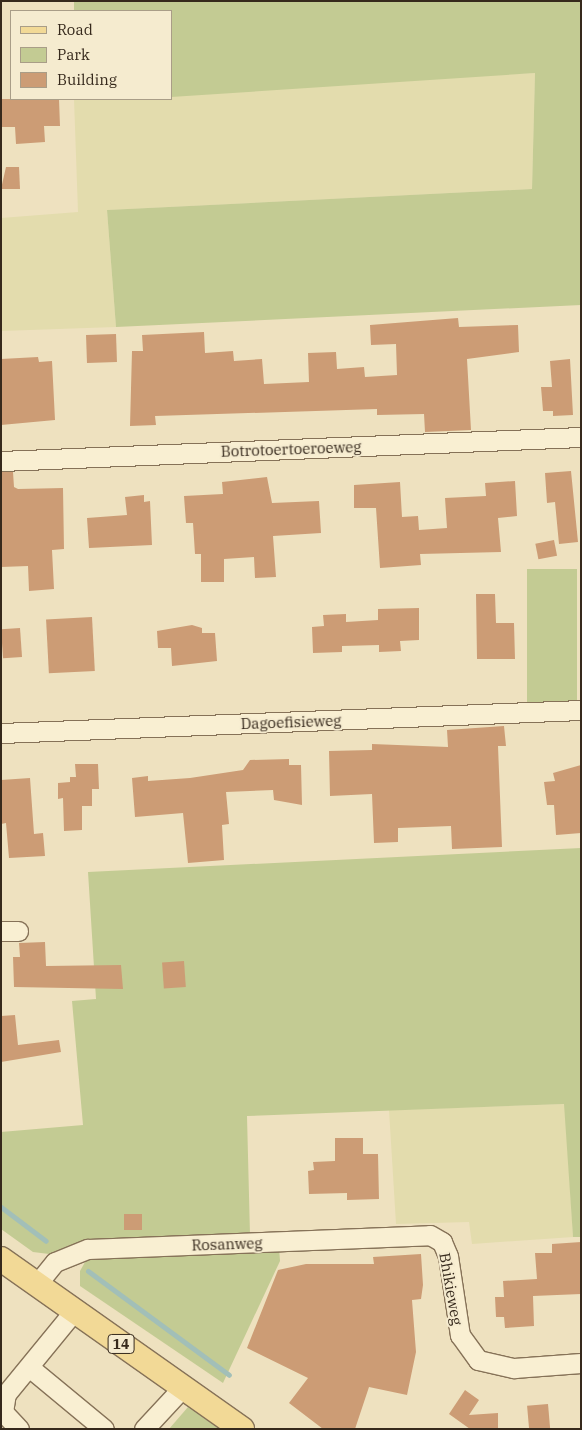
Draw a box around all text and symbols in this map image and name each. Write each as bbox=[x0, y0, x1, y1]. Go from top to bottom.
legend bbox=[10, 10, 172, 100]
text: Road bbox=[57, 20, 93, 39]
text: Park bbox=[57, 45, 90, 64]
text: Building bbox=[57, 70, 117, 89]
street label: Botrotoertoeroeweg bbox=[220, 438, 362, 460]
street label: Dagoefisieweg bbox=[240, 711, 342, 733]
street label: Rosanweg bbox=[191, 1234, 263, 1254]
street label: Bhikieweg bbox=[436, 1251, 466, 1327]
road number: 14 bbox=[107, 1332, 135, 1356]

